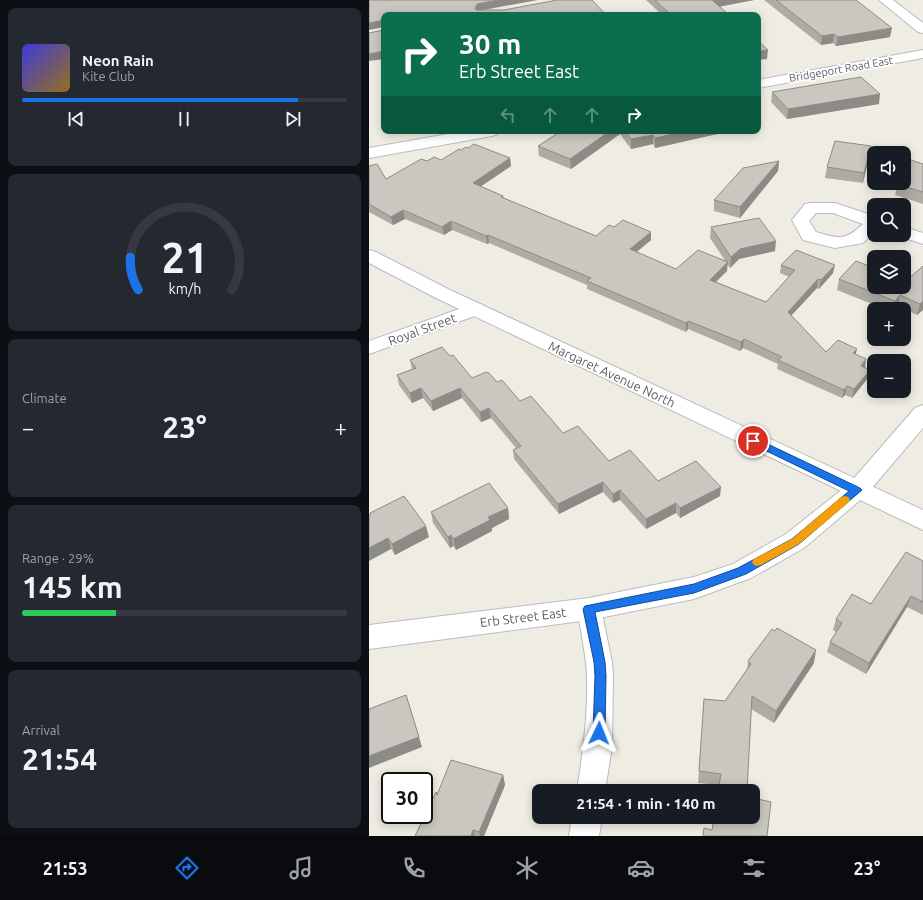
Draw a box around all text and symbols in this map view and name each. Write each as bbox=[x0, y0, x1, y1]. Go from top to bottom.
icon: right bbox=[393, 28, 445, 80]
text: 30 m bbox=[459, 28, 521, 59]
text: Neon Rain bbox=[82, 52, 154, 69]
street label: Bridgeport Road East bbox=[788, 54, 895, 84]
text: Erb Street East bbox=[459, 61, 579, 81]
text: Kite Club bbox=[82, 69, 135, 83]
icon: left bbox=[497, 104, 519, 126]
icon: ahead bbox=[539, 104, 561, 126]
icon: ahead bbox=[581, 104, 603, 126]
icon: right bbox=[623, 104, 645, 126]
icon: previous bbox=[65, 108, 87, 130]
icon: pause bbox=[173, 108, 195, 130]
icon: next bbox=[282, 108, 304, 130]
map controls bbox=[867, 146, 911, 398]
button: sound bbox=[867, 146, 911, 190]
button: search bbox=[867, 198, 911, 242]
text: 21 bbox=[161, 234, 208, 281]
button: layers bbox=[867, 250, 911, 294]
text: km/h bbox=[168, 281, 201, 297]
button: + bbox=[867, 302, 911, 346]
street label: Royal Street bbox=[386, 310, 458, 348]
street label: Margaret Avenue North bbox=[546, 338, 678, 410]
button: − bbox=[867, 354, 911, 398]
text: Climate bbox=[22, 391, 67, 405]
text: 23° bbox=[162, 410, 207, 444]
text: − bbox=[22, 415, 34, 440]
text: + bbox=[335, 415, 347, 440]
pin bbox=[736, 424, 770, 458]
icon: arrive bbox=[742, 430, 764, 452]
text: Range · 29% bbox=[22, 551, 94, 565]
text: 145 km bbox=[22, 570, 123, 604]
street label: Erb Street East bbox=[479, 605, 567, 629]
position arrow bbox=[578, 712, 620, 754]
text: Arrival bbox=[22, 723, 60, 737]
text: 21:54 bbox=[22, 742, 97, 776]
speed limit sign: 30 bbox=[381, 772, 433, 824]
text: 21:54 · 1 min · 140 m bbox=[577, 795, 715, 812]
icon: directions bbox=[173, 854, 201, 882]
icon: music bbox=[287, 854, 315, 882]
icon: phone bbox=[400, 854, 428, 882]
icon: climate bbox=[513, 854, 541, 882]
icon: car bbox=[627, 854, 655, 882]
icon: filters bbox=[740, 854, 768, 882]
text: 21:53 bbox=[43, 858, 88, 878]
text: 23° bbox=[854, 858, 880, 878]

